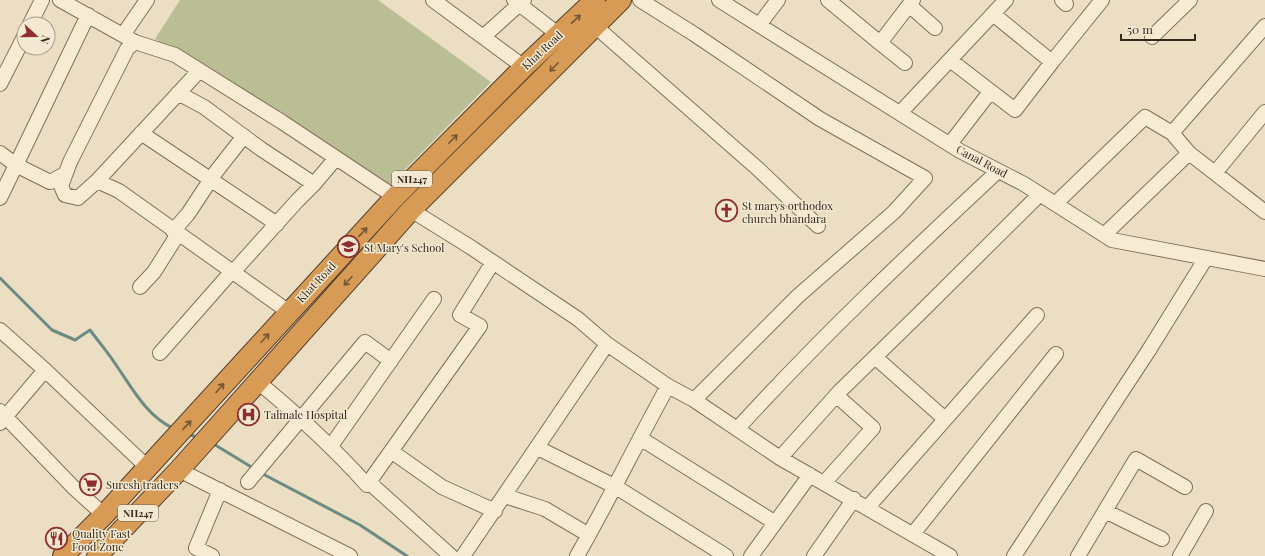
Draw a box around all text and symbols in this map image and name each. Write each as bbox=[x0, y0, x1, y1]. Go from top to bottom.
one-way arrow bbox=[571, 14, 581, 24]
north arrow bbox=[16, 16, 56, 56]
scale bar bbox=[1121, 16, 1195, 42]
text: 50 m bbox=[1127, 21, 1153, 37]
street label: Khat Road bbox=[518, 27, 566, 73]
text: N bbox=[37, 33, 54, 46]
one-way arrow bbox=[549, 62, 559, 72]
one-way arrow bbox=[448, 134, 458, 143]
street label: Canal Road bbox=[954, 141, 1011, 181]
road number: NH247 bbox=[392, 171, 432, 187]
church icon: St marys orthodox church bhandara bbox=[713, 198, 739, 224]
place label: St marys orthodox church bhandara bbox=[742, 198, 833, 226]
one-way arrow bbox=[358, 227, 367, 237]
school or university icon: St Mary's School bbox=[335, 234, 361, 260]
place label: St Mary's School bbox=[364, 240, 444, 255]
street label: Khat Road bbox=[293, 258, 339, 306]
one-way arrow bbox=[344, 275, 353, 285]
one-way arrow bbox=[260, 333, 270, 343]
one-way arrow bbox=[215, 383, 224, 393]
hospital icon: Talmale Hospital bbox=[236, 401, 262, 427]
place label: Talmale Hospital bbox=[264, 407, 347, 422]
one-way arrow bbox=[182, 420, 192, 430]
supermarket icon: Suresh traders bbox=[78, 471, 104, 497]
place label: Suresh traders bbox=[106, 477, 179, 492]
road number: NH247 bbox=[118, 505, 158, 521]
restaurant icon: Quality Fast Food Zone bbox=[44, 526, 70, 552]
place label: Quality Fast Food Zone bbox=[72, 526, 131, 554]

